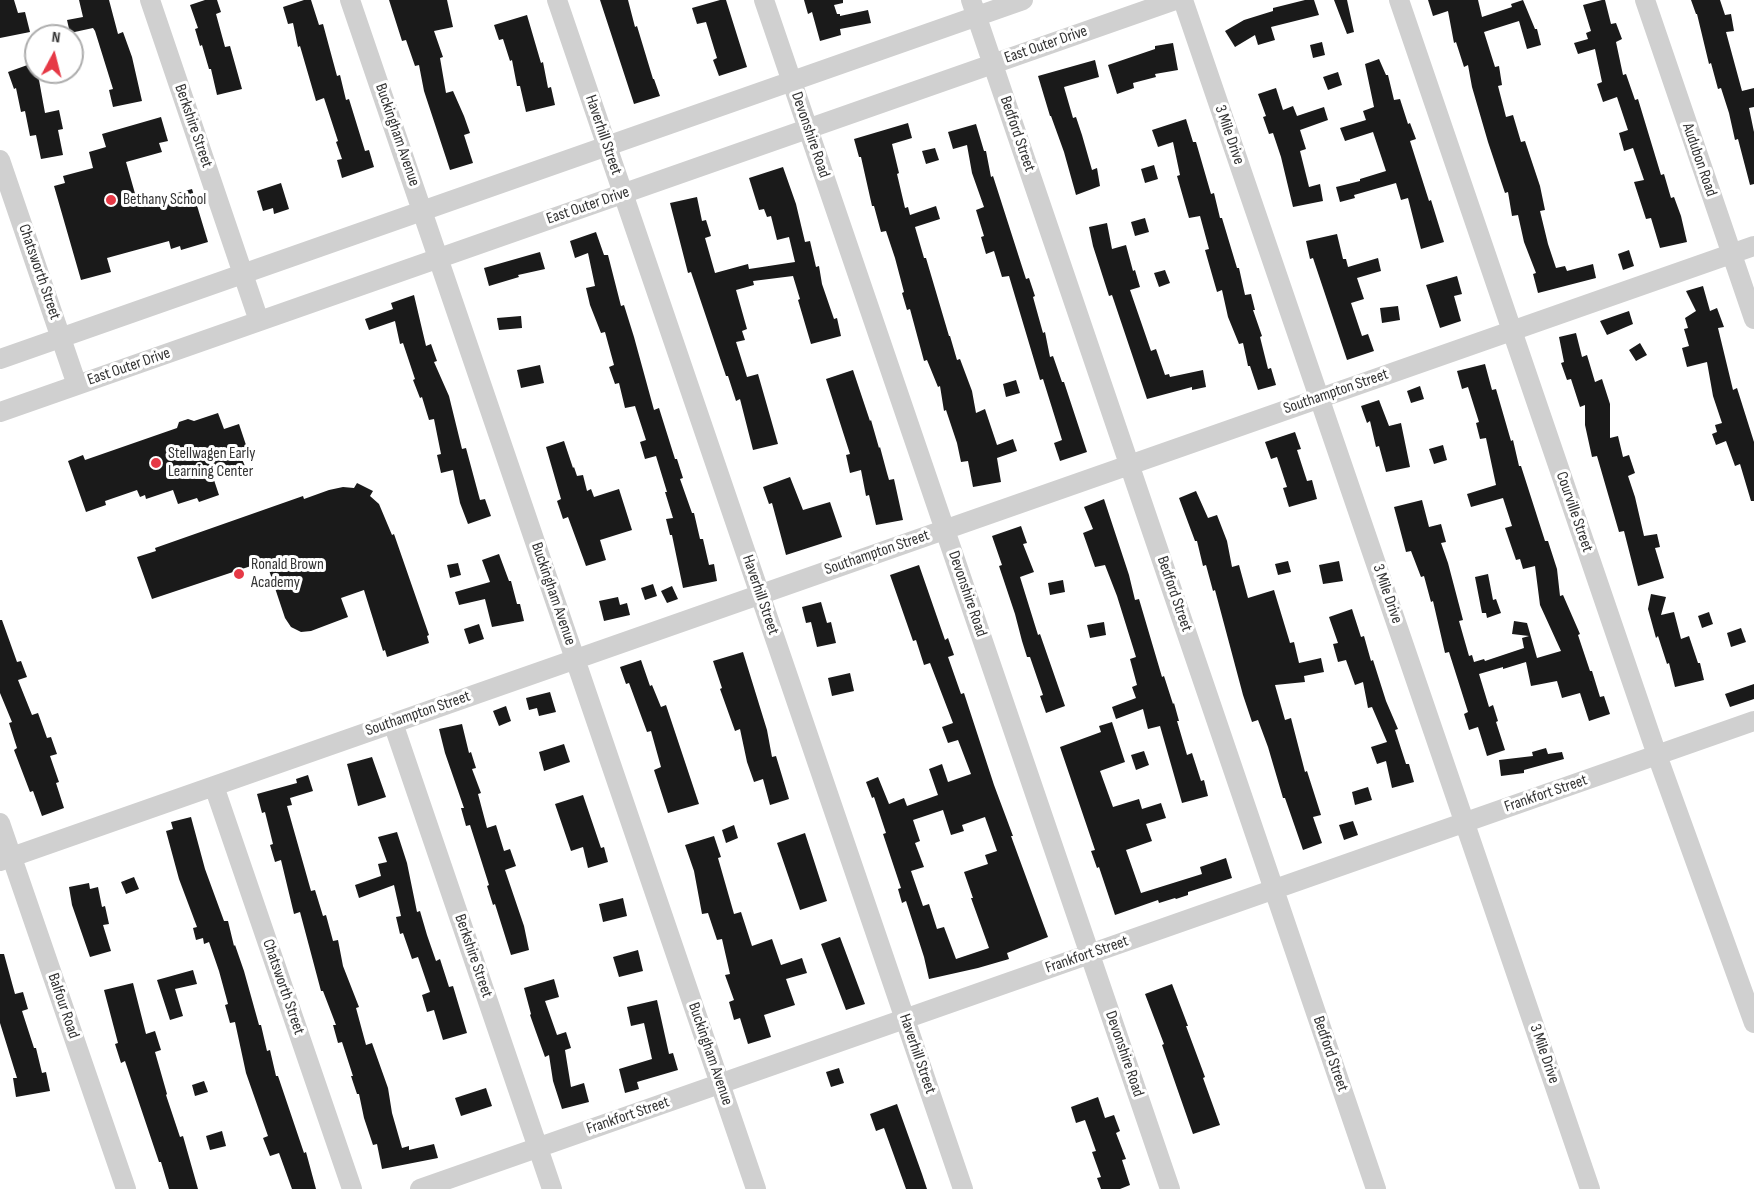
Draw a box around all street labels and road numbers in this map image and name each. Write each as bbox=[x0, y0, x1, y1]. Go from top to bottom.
street label: East Outer Drive bbox=[1002, 22, 1090, 68]
street label: Buckingham Avenue bbox=[370, 81, 424, 189]
street label: Berkshire Street bbox=[170, 82, 216, 170]
street label: Devonshire Road bbox=[786, 90, 834, 180]
street label: Haverhill Street bbox=[580, 92, 626, 178]
street label: Bedford Street bbox=[995, 94, 1039, 174]
street label: 3 Mile Drive bbox=[1210, 103, 1248, 167]
street label: Audubon Road bbox=[1678, 121, 1720, 199]
street label: East Outer Drive bbox=[544, 183, 632, 229]
street label: Chatsworth Street bbox=[14, 222, 64, 322]
street label: East Outer Drive bbox=[85, 344, 173, 390]
street label: Southampton Street bbox=[1281, 365, 1391, 419]
street label: Courville Street bbox=[1551, 469, 1597, 555]
street label: Southampton Street bbox=[822, 526, 932, 580]
street label: Buckingham Avenue bbox=[526, 540, 580, 648]
street label: Devonshire Road bbox=[943, 549, 991, 639]
street label: Haverhill Street bbox=[737, 552, 783, 638]
street label: Bedford Street bbox=[1152, 554, 1196, 634]
street label: 3 Mile Drive bbox=[1368, 562, 1406, 626]
street label: Southampton Street bbox=[363, 687, 473, 741]
street label: Frankfort Street bbox=[1502, 771, 1590, 817]
street label: Berkshire Street bbox=[450, 912, 496, 1000]
street label: Frankfort Street bbox=[1043, 932, 1131, 978]
street label: Chatsworth Street bbox=[258, 937, 308, 1037]
street label: Balfour Road bbox=[43, 971, 83, 1041]
street label: Buckingham Avenue bbox=[683, 1000, 737, 1108]
street label: Devonshire Road bbox=[1100, 1009, 1148, 1099]
street label: Haverhill Street bbox=[894, 1011, 940, 1097]
street label: Bedford Street bbox=[1308, 1014, 1352, 1094]
street label: 3 Mile Drive bbox=[1525, 1022, 1563, 1086]
street label: Frankfort Street bbox=[584, 1093, 672, 1139]

